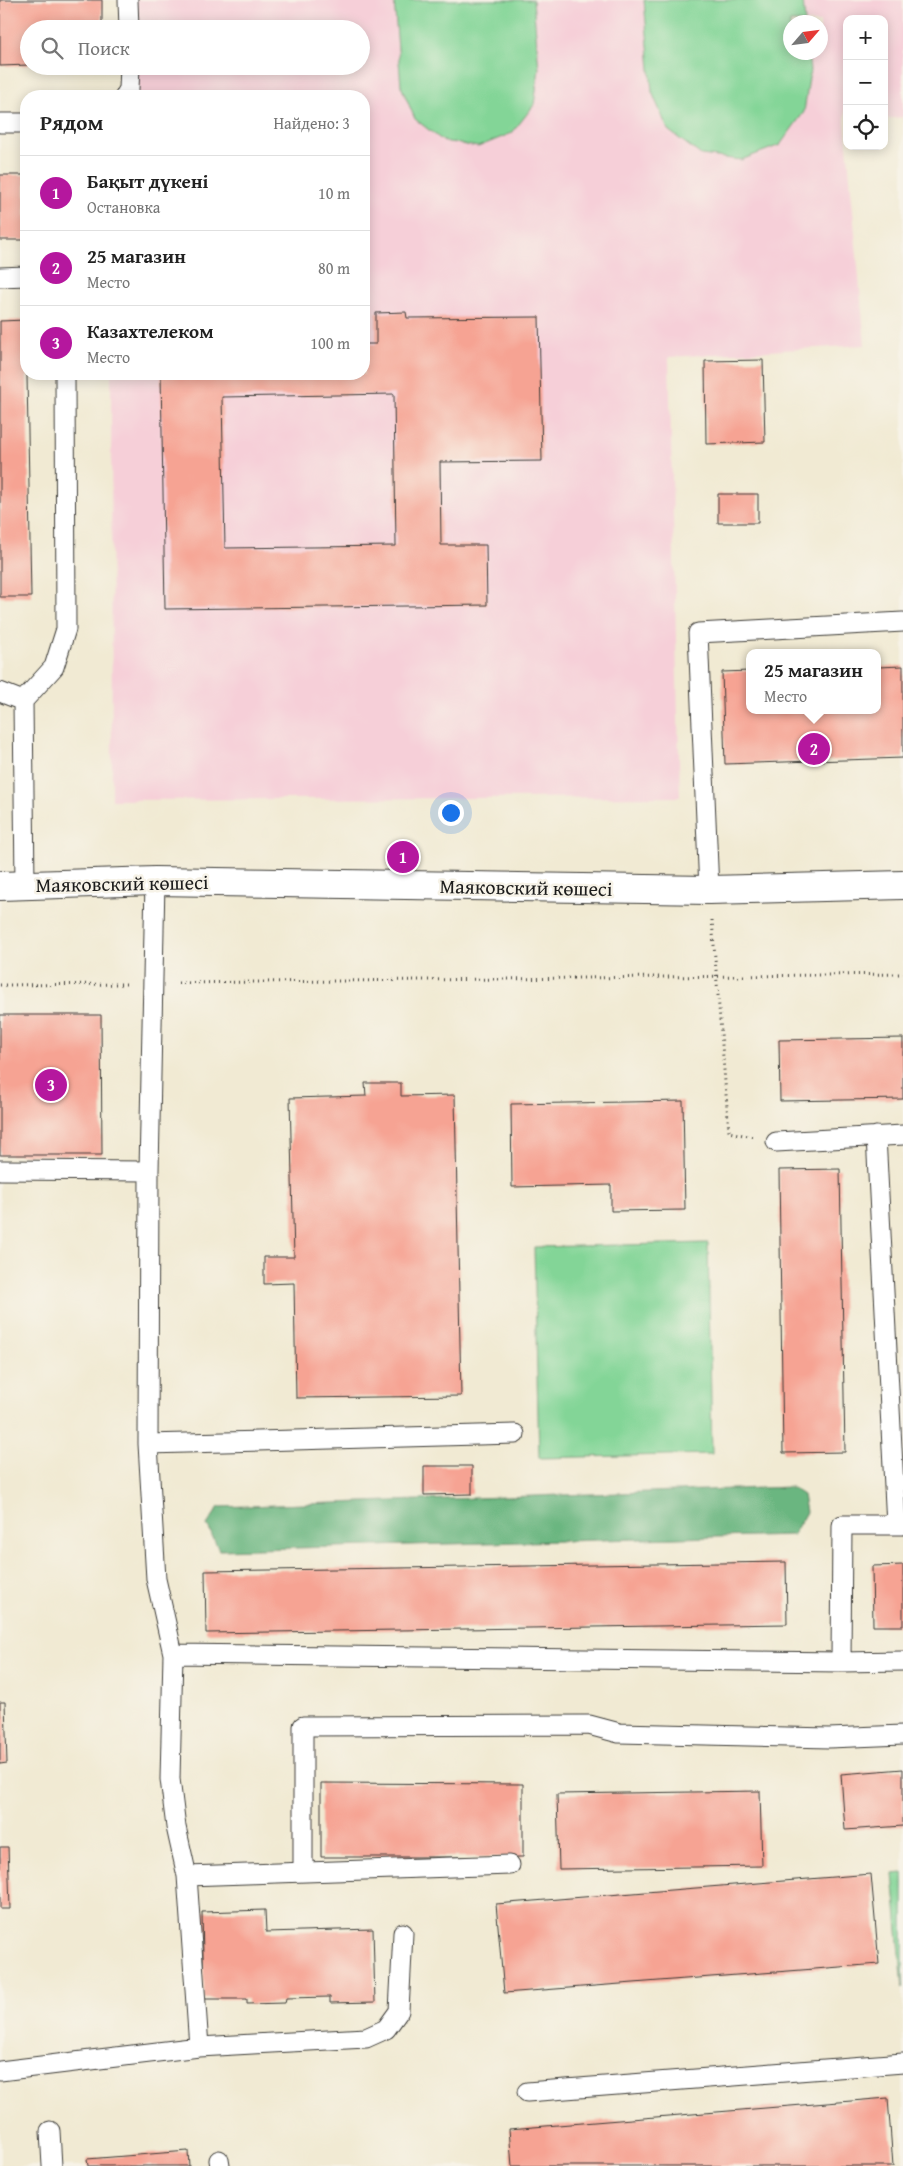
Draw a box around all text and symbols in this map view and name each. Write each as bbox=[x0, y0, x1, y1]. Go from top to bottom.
north arrow bbox=[783, 15, 828, 60]
map controls bbox=[843, 15, 888, 150]
button: + bbox=[843, 15, 888, 60]
search box bbox=[20, 20, 370, 75]
icon: search bbox=[38, 34, 66, 62]
text: Поиск bbox=[78, 34, 130, 62]
button: − bbox=[843, 60, 888, 105]
button: locate bbox=[843, 105, 888, 150]
text: Рядом bbox=[40, 107, 103, 138]
text: Найдено: 3 bbox=[273, 111, 350, 135]
text: Бақыт дүкені bbox=[87, 167, 208, 195]
text: 1 bbox=[52, 181, 60, 205]
text: 10 m bbox=[318, 181, 350, 205]
text: Остановка bbox=[87, 195, 160, 219]
text: 25 магазин bbox=[87, 242, 186, 270]
text: 2 bbox=[52, 256, 60, 280]
text: 80 m bbox=[318, 256, 350, 280]
text: Место bbox=[87, 270, 130, 294]
text: Казахтелеком bbox=[87, 317, 214, 345]
text: 3 bbox=[52, 331, 60, 355]
text: 100 m bbox=[310, 331, 350, 355]
text: Место bbox=[87, 345, 130, 369]
popup bbox=[746, 649, 881, 714]
text: 25 магазин bbox=[764, 656, 863, 684]
text: Место bbox=[764, 684, 807, 708]
pin: 2 bbox=[798, 730, 830, 768]
your location bbox=[438, 800, 464, 826]
pin: 1 bbox=[387, 838, 419, 876]
street label: Маяковский көшесі bbox=[35, 867, 209, 899]
street label: Маяковский көшесі bbox=[439, 871, 613, 903]
pin: 3 bbox=[35, 1066, 67, 1104]

